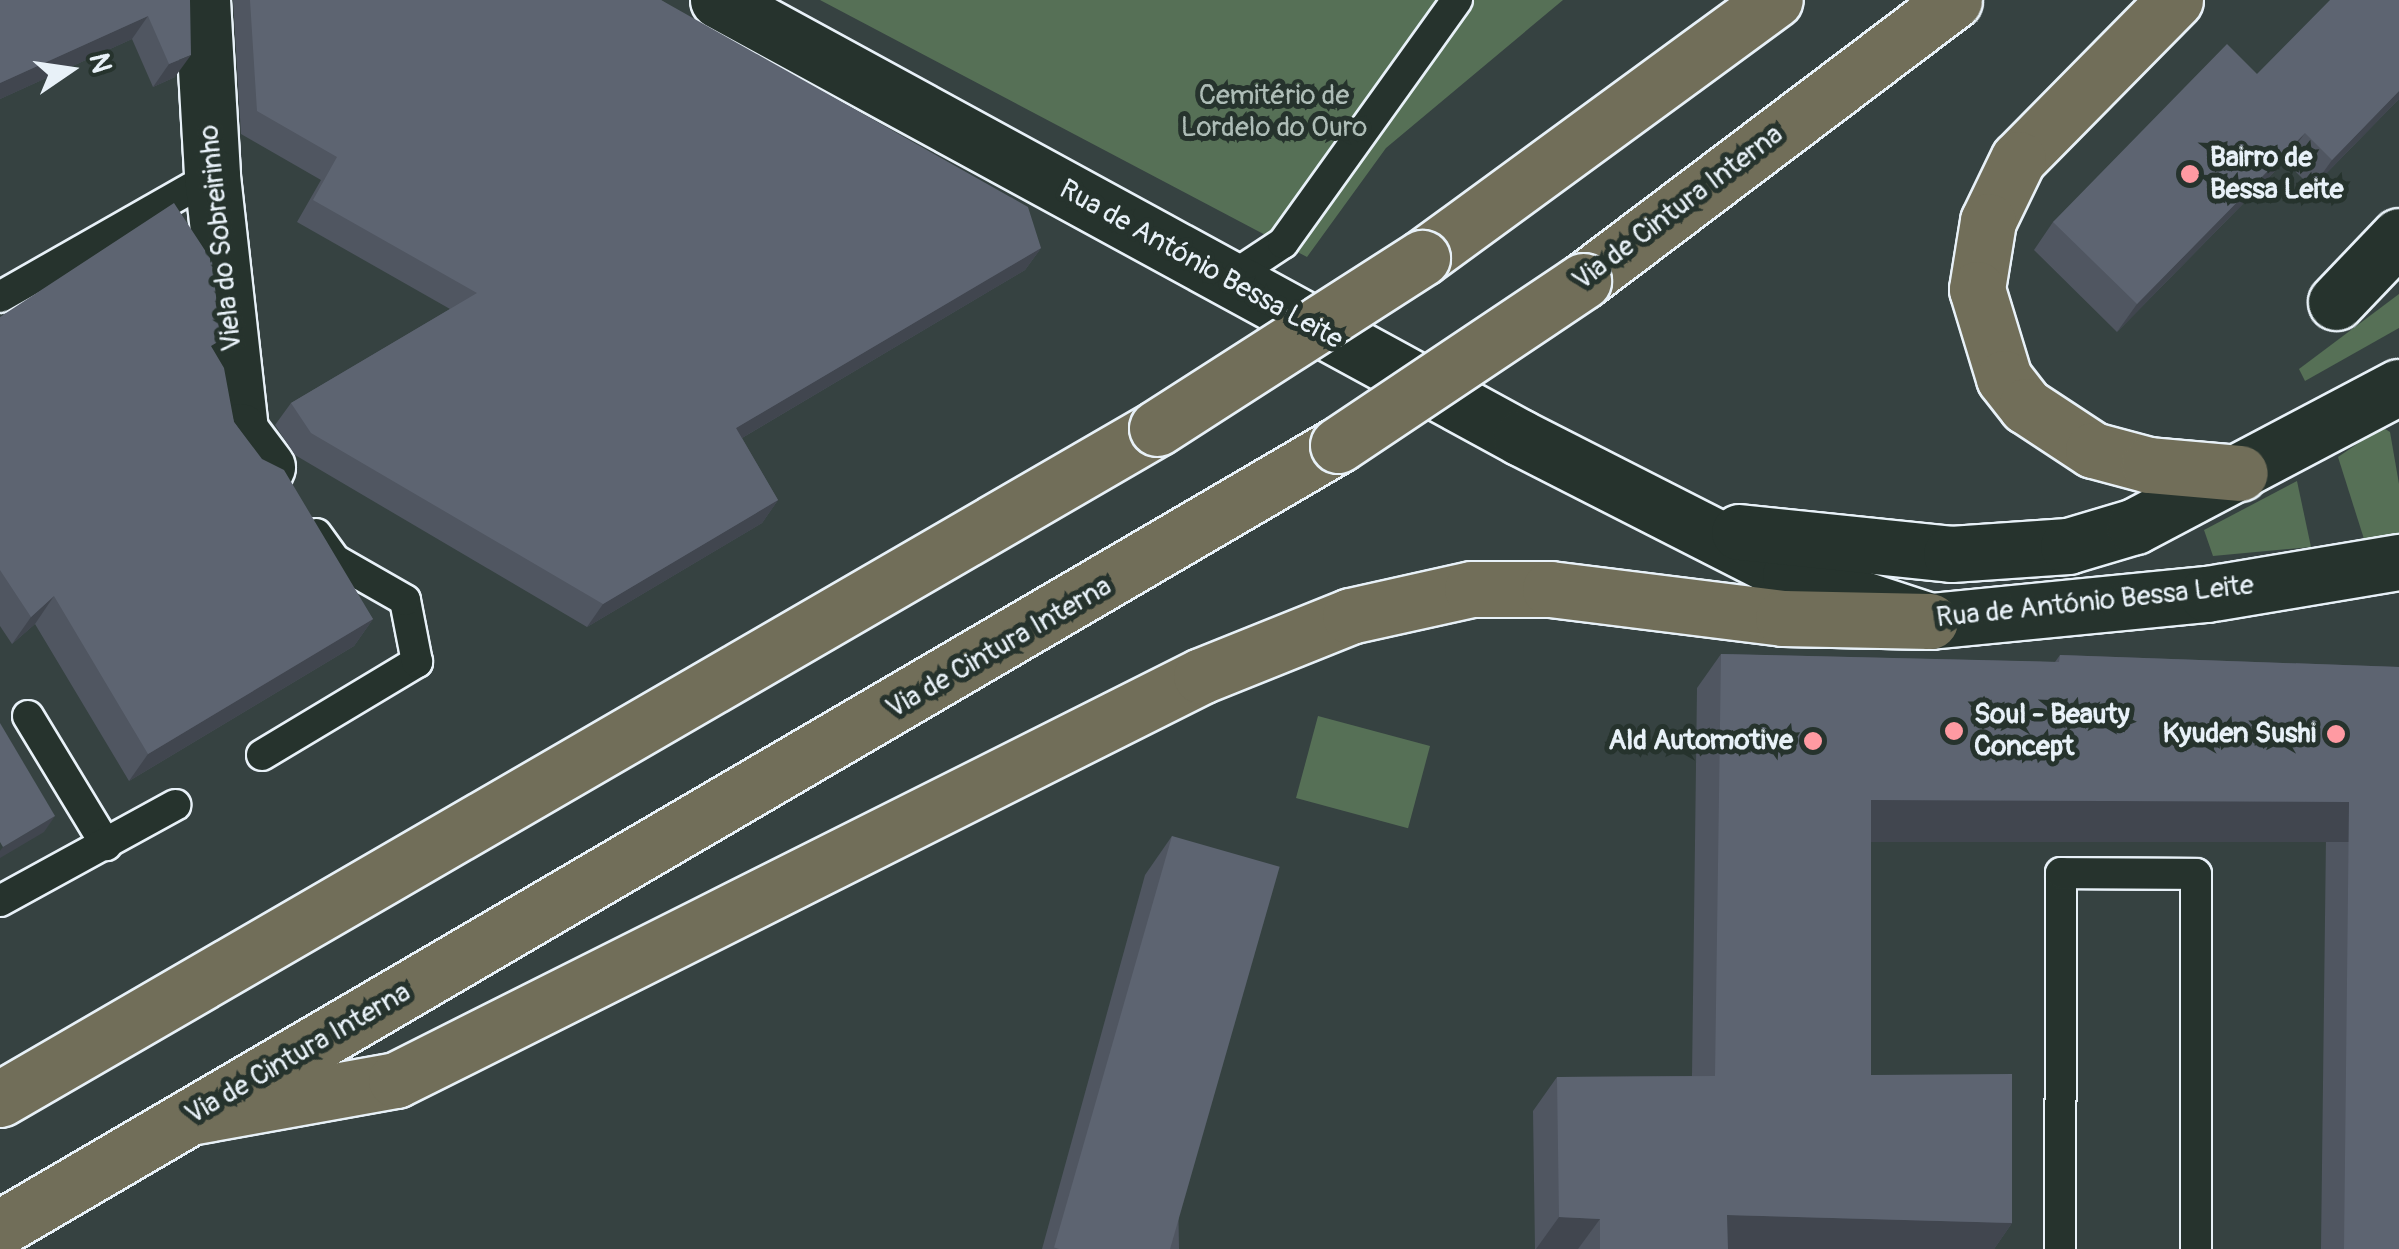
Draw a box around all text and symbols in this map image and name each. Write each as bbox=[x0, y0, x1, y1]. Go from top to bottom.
north arrow bbox=[20, 20, 120, 120]
text: N bbox=[81, 50, 119, 76]
park label: Cemitério de Lordelo do Ouro bbox=[1181, 79, 1367, 145]
street label: Via de Cintura Interna bbox=[1566, 118, 1790, 298]
street label: Viela do Sobreirinho bbox=[192, 123, 250, 353]
place label: Bairro de Bessa Leite bbox=[2210, 141, 2343, 207]
marker: Bairro de Bessa Leite bbox=[2179, 163, 2201, 185]
street label: Rua de António Bessa Leite bbox=[1053, 173, 1349, 357]
street label: Rua de António Bessa Leite bbox=[1935, 569, 2255, 635]
street label: Via de Cintura Interna bbox=[881, 570, 1117, 726]
place label: Soul - Beauty Concept bbox=[1974, 698, 2130, 764]
place label: Kyuden Sushi bbox=[2163, 717, 2316, 751]
marker: Soul - Beauty Concept bbox=[1943, 720, 1965, 742]
marker: Kyuden Sushi bbox=[2325, 723, 2347, 745]
place label: Ald Automotive bbox=[1608, 724, 1793, 758]
marker: Ald Automotive bbox=[1802, 730, 1824, 752]
street label: Via de Cintura Interna bbox=[180, 976, 416, 1132]

